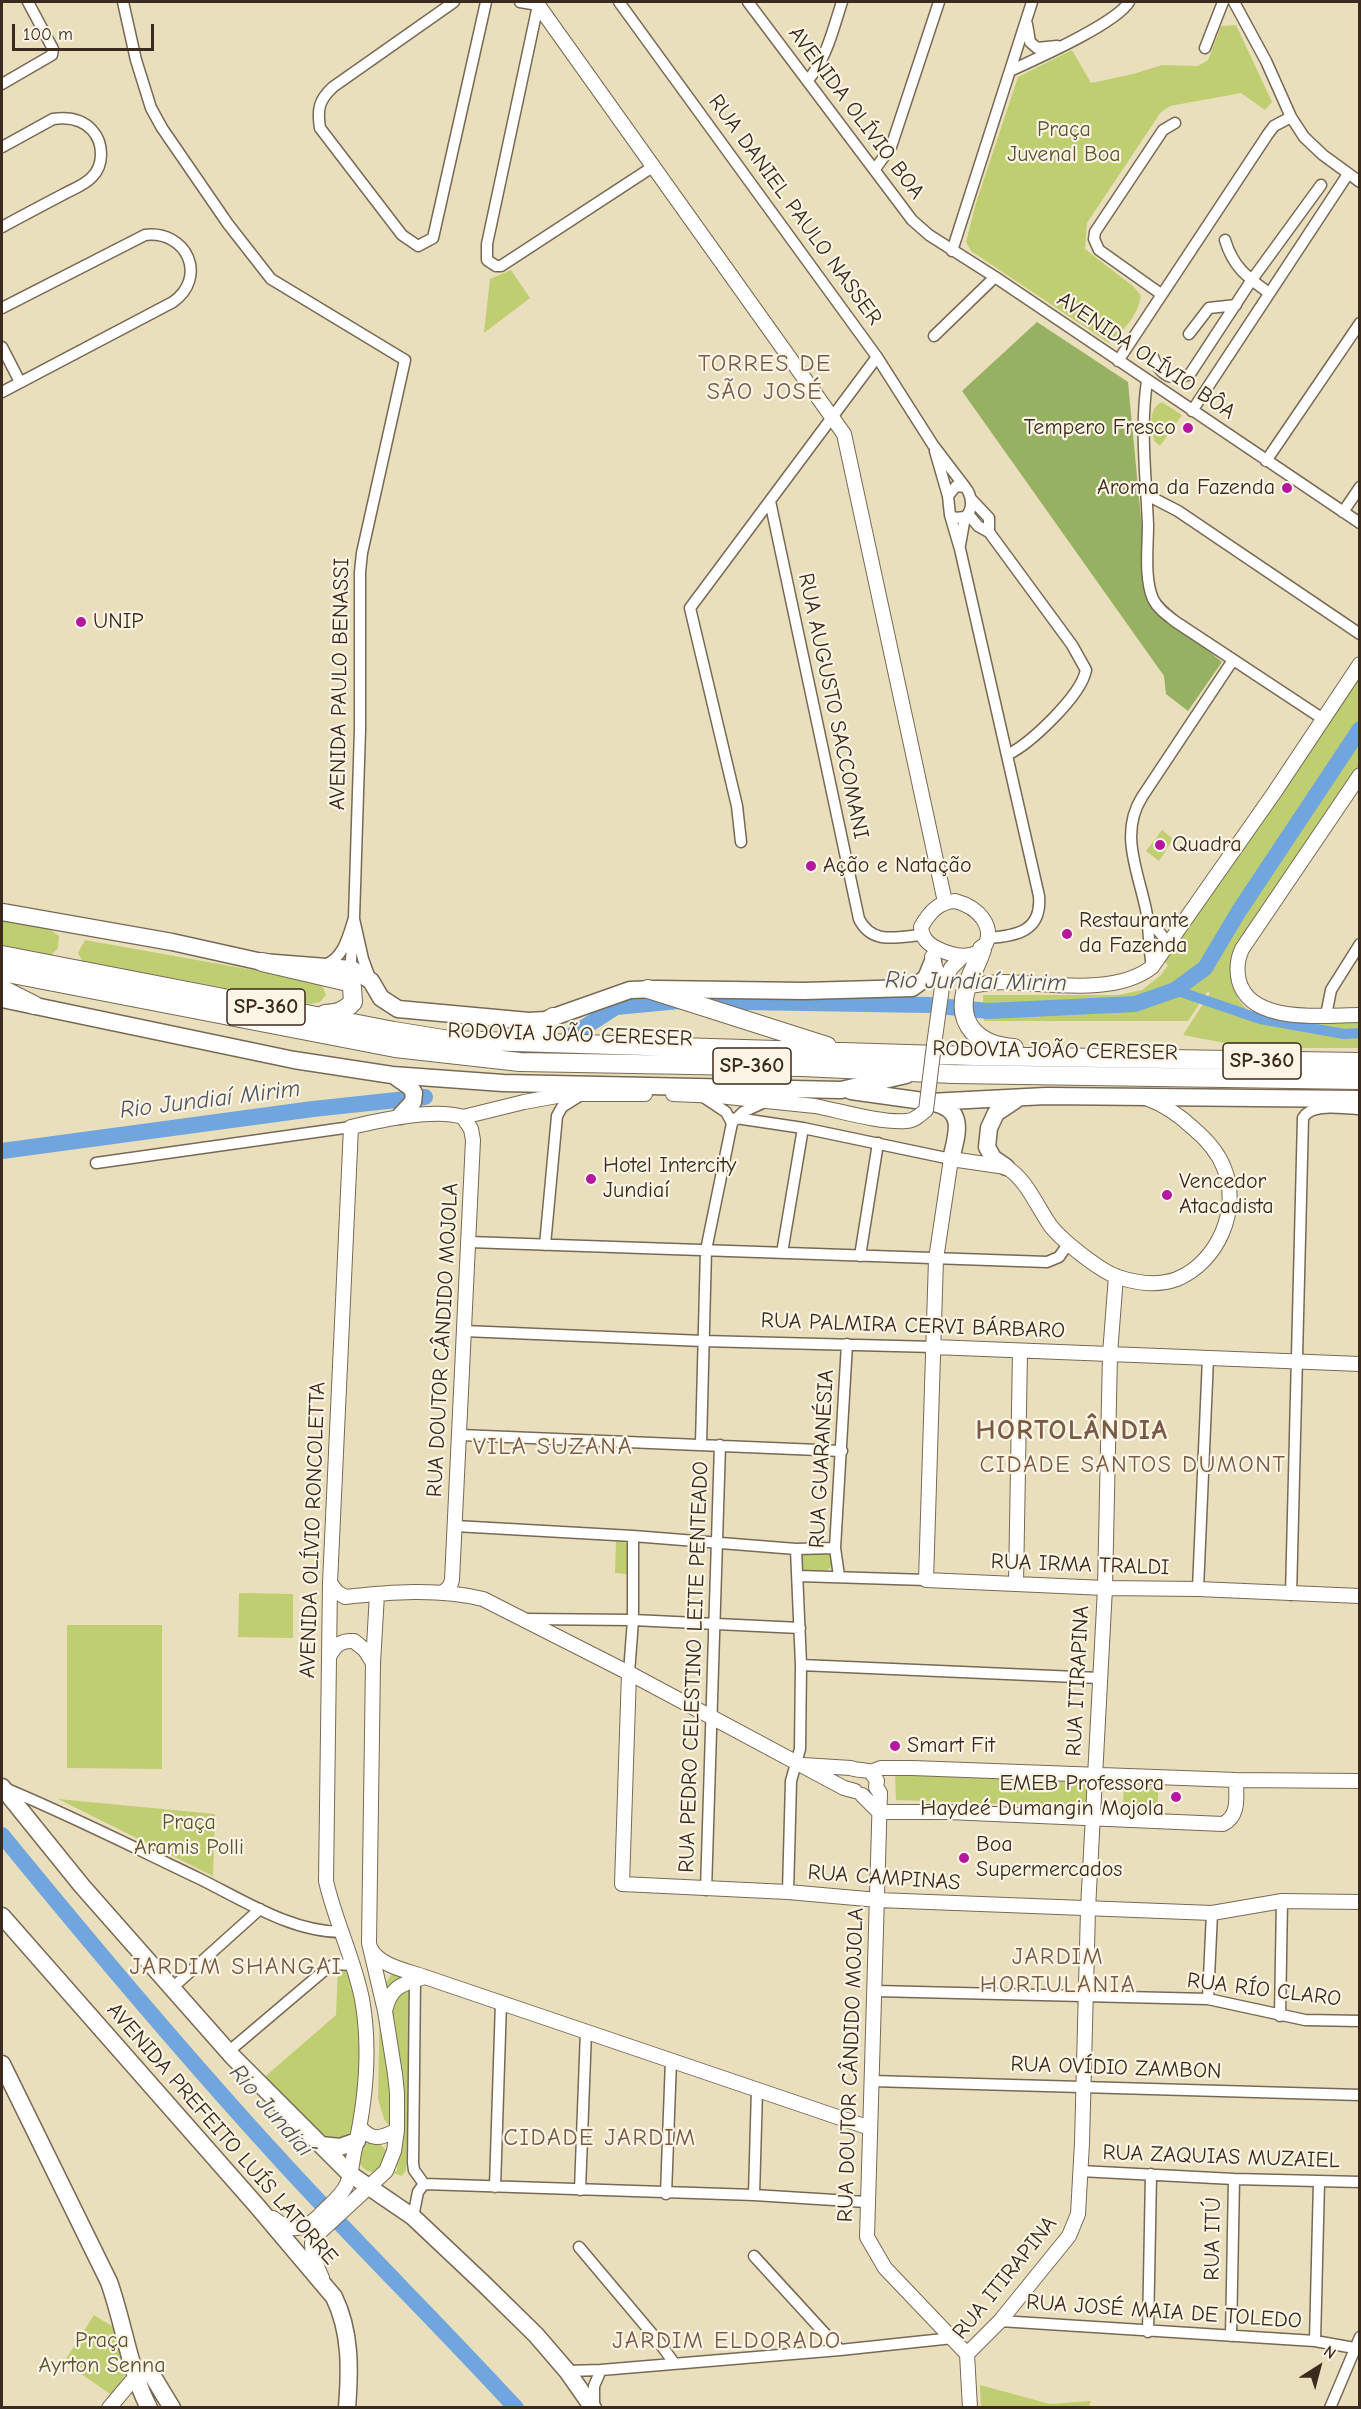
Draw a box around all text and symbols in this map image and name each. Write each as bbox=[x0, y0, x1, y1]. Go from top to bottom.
scale bar bbox=[15, 12, 158, 50]
street label: AVENIDA OLÍVIO BOA bbox=[782, 21, 930, 205]
text: 100 m bbox=[23, 24, 73, 45]
street label: RUA DANIEL PAULO NASSER bbox=[702, 90, 888, 330]
park label: Praça Juvenal Boa bbox=[1007, 117, 1121, 168]
street label: AVENIDA OLÍVIO BÔA bbox=[1052, 286, 1240, 426]
district label: TORRES DE SÃO JOSÉ bbox=[698, 350, 832, 406]
place label: Tempero Fresco bbox=[1024, 415, 1176, 441]
marker: Tempero Fresco bbox=[1181, 421, 1195, 435]
place label: Aroma da Fazenda bbox=[1097, 475, 1275, 501]
marker: Aroma da Fazenda bbox=[1280, 481, 1294, 495]
street label: AVENIDA PAULO BENASSI bbox=[325, 558, 355, 810]
street label: RUA AUGUSTO SACCOMANI bbox=[792, 571, 874, 841]
place label: UNIP bbox=[93, 609, 144, 635]
marker: UNIP bbox=[74, 615, 88, 629]
place label: Quadra bbox=[1172, 832, 1241, 858]
marker: Quadra bbox=[1153, 838, 1167, 852]
place label: Ação e Natação bbox=[823, 853, 972, 879]
marker: Ação e Natação bbox=[804, 859, 818, 873]
place label: Restaurante da Fazenda bbox=[1079, 908, 1189, 960]
marker: Restaurante da Fazenda bbox=[1060, 927, 1074, 941]
water label: Rio Jundiaí Mirim bbox=[885, 966, 1067, 998]
road number: SP-360 bbox=[227, 989, 305, 1025]
street label: RODOVIA JOÃO CERESER bbox=[447, 1018, 693, 1052]
street label: RODOVIA JOÃO CERESER bbox=[932, 1036, 1178, 1066]
road number: SP-360 bbox=[1223, 1043, 1301, 1079]
road number: SP-360 bbox=[713, 1048, 791, 1084]
water label: Rio Jundiaí Mirim bbox=[118, 1075, 302, 1125]
place label: Hotel Intercity Jundiaí bbox=[603, 1153, 736, 1204]
place label: Vencedor Atacadista bbox=[1179, 1169, 1274, 1220]
marker: Hotel Intercity Jundiaí bbox=[584, 1172, 598, 1186]
street label: RUA DOUTOR CÂNDIDO MOJOLA bbox=[422, 1182, 464, 1498]
marker: Vencedor Atacadista bbox=[1160, 1188, 1174, 1202]
street label: RUA PALMIRA CERVI BÁRBARO bbox=[760, 1307, 1066, 1345]
street label: RUA GUARANÉSIA bbox=[804, 1369, 840, 1549]
street label: AVENIDA OLÍVIO RONCOLETTA bbox=[295, 1381, 331, 1679]
district label: HORTOLÂNDIA bbox=[975, 1414, 1169, 1448]
district label: VILA SUZANA bbox=[473, 1433, 633, 1461]
district label: CIDADE SANTOS DUMONT bbox=[979, 1451, 1287, 1479]
street label: RUA PEDRO CELESTINO LEITE PENTEADO bbox=[674, 1461, 714, 1873]
street label: RUA IRMA TRALDI bbox=[990, 1549, 1170, 1581]
street label: RUA ITIRAPINA bbox=[1061, 1605, 1095, 1757]
place label: Smart Fit bbox=[907, 1733, 995, 1759]
marker: Smart Fit bbox=[888, 1739, 902, 1753]
place label: EMEB Professora Haydeé Dumangin Mojola bbox=[920, 1771, 1164, 1822]
marker: EMEB Professora Haydeé Dumangin Mojola bbox=[1169, 1790, 1183, 1804]
park label: Praça Aramis Polli bbox=[134, 1810, 244, 1862]
place label: Boa Supermercados bbox=[976, 1832, 1122, 1884]
marker: Boa Supermercados bbox=[957, 1851, 971, 1865]
street label: RUA CAMPINAS bbox=[807, 1859, 961, 1897]
street label: RUA DOUTOR CÂNDIDO MOJOLA bbox=[832, 1907, 870, 2223]
district label: JARDIM HORTULANIA bbox=[980, 1943, 1136, 1999]
district label: JARDIM SHANGAI bbox=[129, 1953, 343, 1981]
street label: RUA RÍO CLARO bbox=[1185, 1967, 1343, 2013]
street label: AVENIDA PREFEITO LUÍS LATORRE bbox=[101, 1998, 343, 2270]
street label: RUA OVÍDIO ZAMBON bbox=[1010, 2051, 1222, 2085]
water label: Rio Jundiaí bbox=[223, 2059, 319, 2163]
district label: CIDADE JARDIM bbox=[503, 2124, 697, 2152]
street label: RUA ZAQUIAS MUZAIEL bbox=[1102, 2140, 1340, 2174]
street label: RUA ITÚ bbox=[1199, 2197, 1227, 2281]
street label: RUA ITIRAPINA bbox=[947, 2211, 1063, 2345]
street label: RUA JOSÉ MAIA DE TOLEDO bbox=[1025, 2289, 1303, 2335]
district label: JARDIM ELDORADO bbox=[612, 2327, 842, 2355]
park label: Praça Ayrton Senna bbox=[38, 2328, 166, 2380]
north arrow bbox=[1289, 2337, 1349, 2397]
text: N bbox=[1320, 2342, 1339, 2363]

